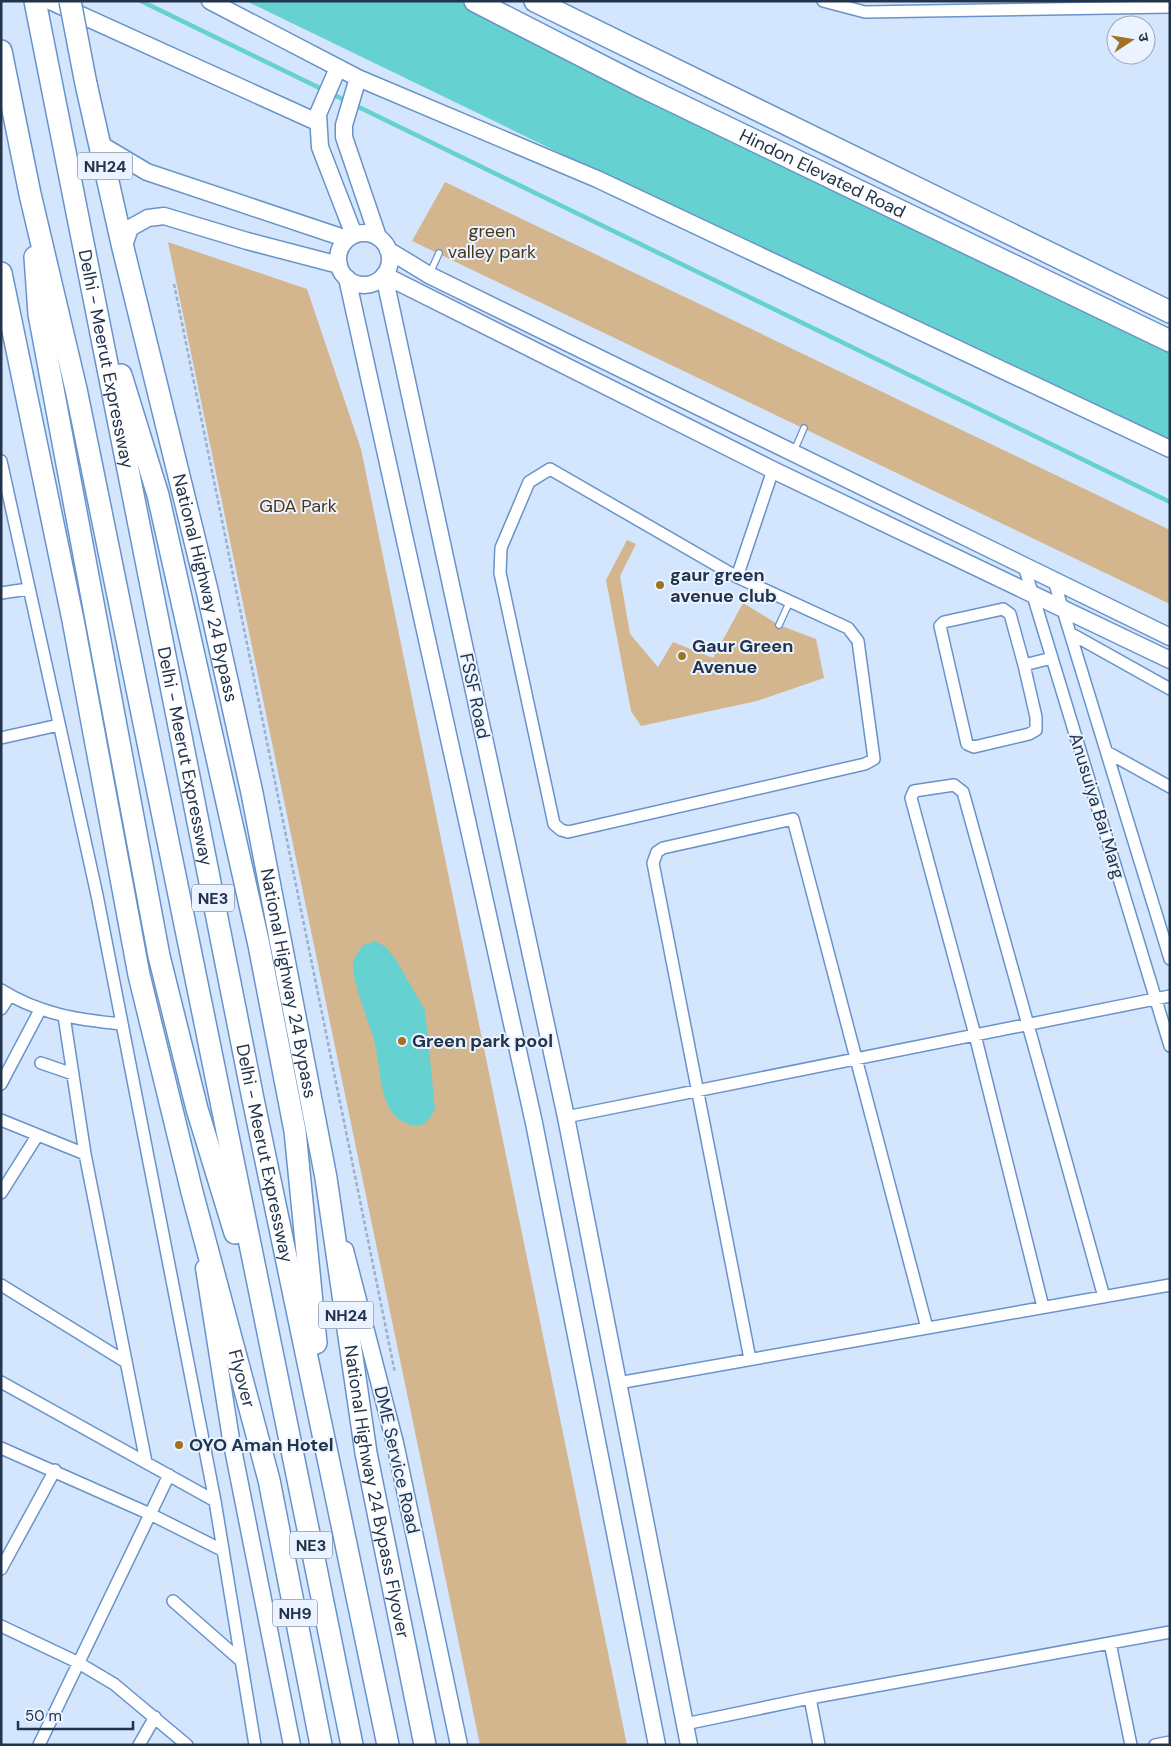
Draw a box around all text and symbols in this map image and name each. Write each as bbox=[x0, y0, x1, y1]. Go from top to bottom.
north arrow bbox=[1106, 15, 1156, 65]
text: उ bbox=[1134, 31, 1154, 44]
street label: Hindon Elevated Road bbox=[735, 123, 910, 224]
road number: NH24 bbox=[78, 153, 132, 180]
park label: green valley park bbox=[448, 219, 536, 264]
street label: Delhi - Meerut Expressway bbox=[73, 247, 140, 471]
street label: National Highway 24 Bypass bbox=[167, 471, 244, 704]
park label: GDA Park bbox=[259, 494, 337, 518]
place label: gaur green avenue club bbox=[670, 563, 777, 608]
marker: gaur green avenue club bbox=[654, 579, 666, 591]
place label: Gaur Green Avenue bbox=[692, 634, 793, 679]
street label: Delhi - Meerut Expressway bbox=[151, 645, 218, 868]
marker: Gaur Green Avenue bbox=[676, 650, 688, 662]
street label: FSSF Road bbox=[454, 651, 496, 741]
street label: Anusuiya Bai Marg bbox=[1063, 730, 1131, 882]
street label: National Highway 24 Bypass bbox=[255, 866, 322, 1100]
road number: NE3 bbox=[192, 884, 234, 911]
place label: Green park pool bbox=[412, 1029, 553, 1053]
marker: Green park pool bbox=[396, 1035, 408, 1047]
street label: Delhi - Meerut Expressway bbox=[230, 1042, 299, 1265]
road number: NH24 bbox=[318, 1302, 374, 1328]
street label: National Highway 24 Bypass Flyover bbox=[338, 1344, 415, 1641]
street label: Flyover bbox=[223, 1347, 261, 1411]
street label: DME Service Road bbox=[368, 1384, 426, 1536]
place label: OYO Aman Hotel bbox=[189, 1433, 334, 1457]
marker: OYO Aman Hotel bbox=[173, 1439, 185, 1451]
road number: NE3 bbox=[290, 1532, 332, 1558]
road number: NH9 bbox=[272, 1600, 318, 1626]
scale bar bbox=[18, 1698, 132, 1730]
text: 50 m bbox=[25, 1706, 62, 1726]

